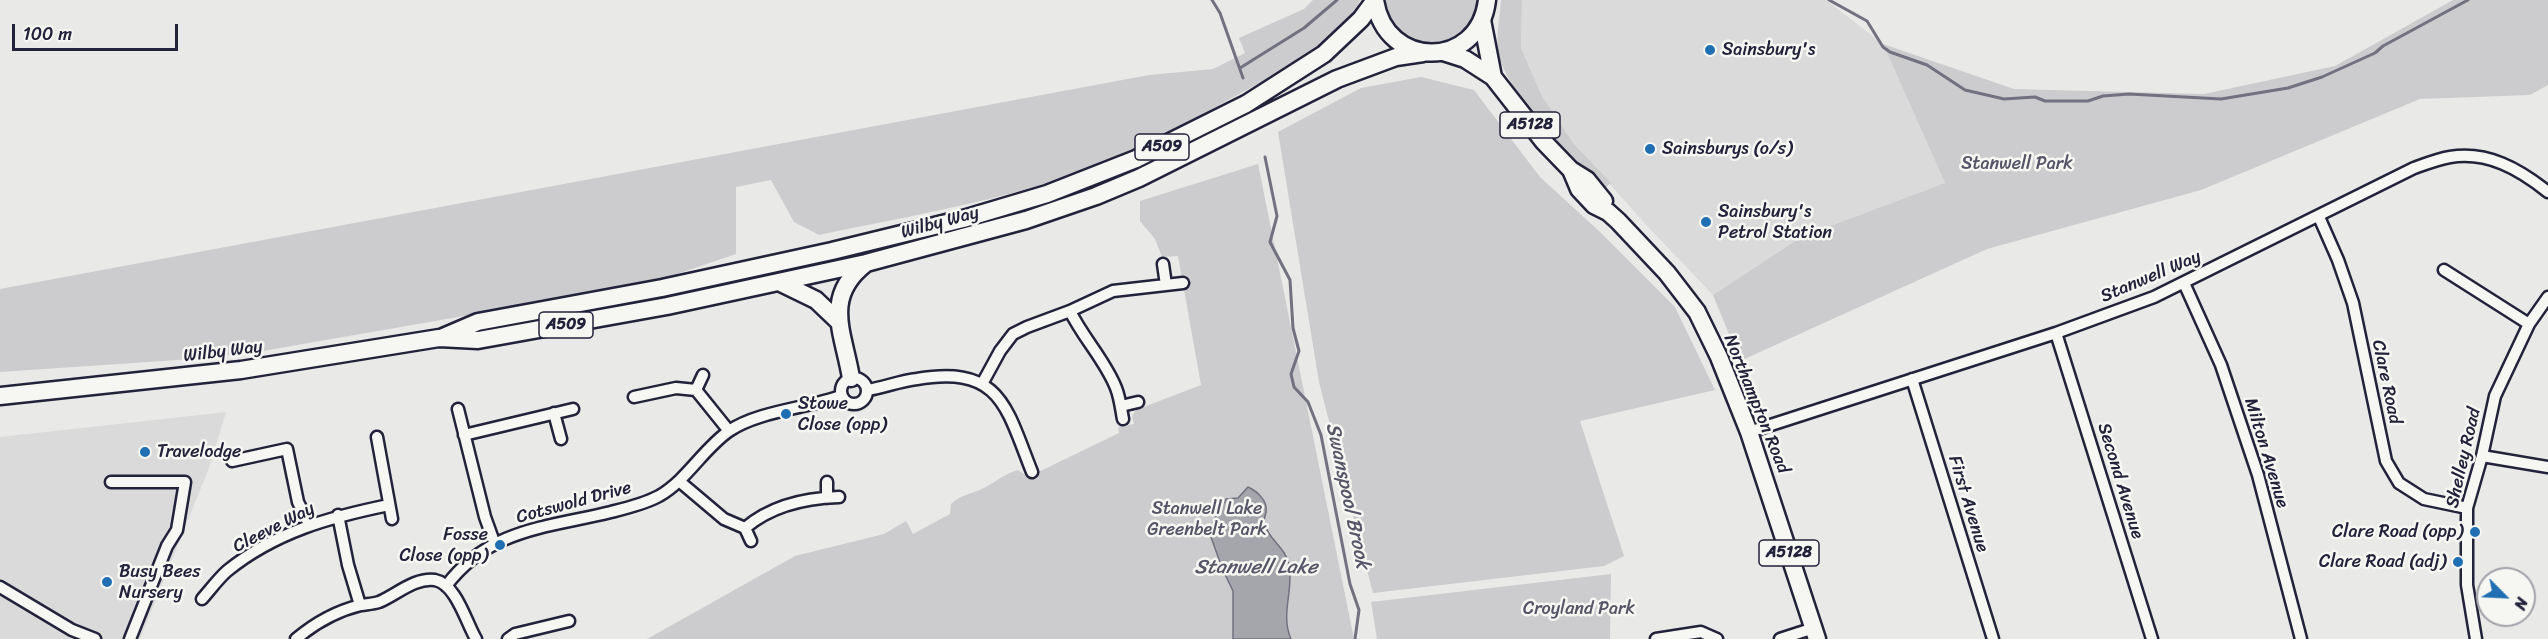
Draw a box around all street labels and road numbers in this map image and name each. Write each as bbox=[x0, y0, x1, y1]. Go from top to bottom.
road number: A5128 bbox=[1500, 112, 1560, 138]
road number: A509 bbox=[1135, 134, 1189, 160]
street label: Wilby Way bbox=[899, 202, 981, 244]
street label: Stanwell Way bbox=[2098, 246, 2204, 308]
road number: A509 bbox=[539, 312, 593, 338]
street label: Northampton Road bbox=[1718, 331, 1794, 477]
street label: Wilby Way bbox=[182, 336, 264, 368]
street label: Clare Road bbox=[2367, 338, 2405, 426]
street label: Milton Avenue bbox=[2239, 395, 2293, 511]
street label: Shelley Road bbox=[2442, 406, 2486, 510]
street label: Second Avenue bbox=[2092, 420, 2148, 542]
street label: First Avenue bbox=[1943, 453, 1993, 555]
street label: Cotswold Drive bbox=[514, 477, 634, 529]
street label: Cleeve Way bbox=[230, 498, 318, 558]
road number: A5128 bbox=[1759, 540, 1819, 566]

